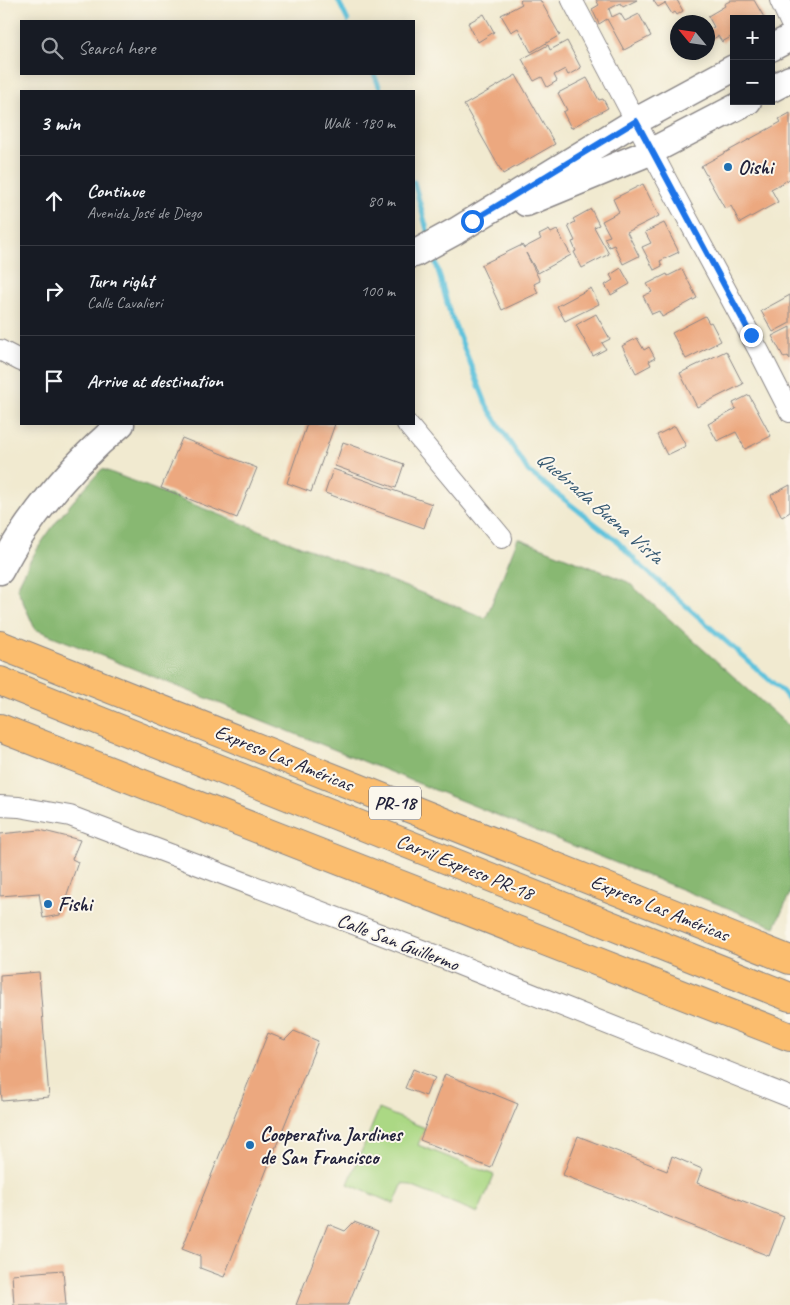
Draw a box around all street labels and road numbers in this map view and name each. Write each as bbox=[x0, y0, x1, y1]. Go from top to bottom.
street label: Expreso Las Américas bbox=[211, 719, 359, 798]
road number: PR-18 bbox=[369, 786, 421, 820]
street label: Carril Expreso PR-18 bbox=[393, 828, 539, 907]
street label: Expreso Las Américas bbox=[587, 869, 735, 948]
street label: Calle San Guillermo bbox=[334, 907, 463, 977]

